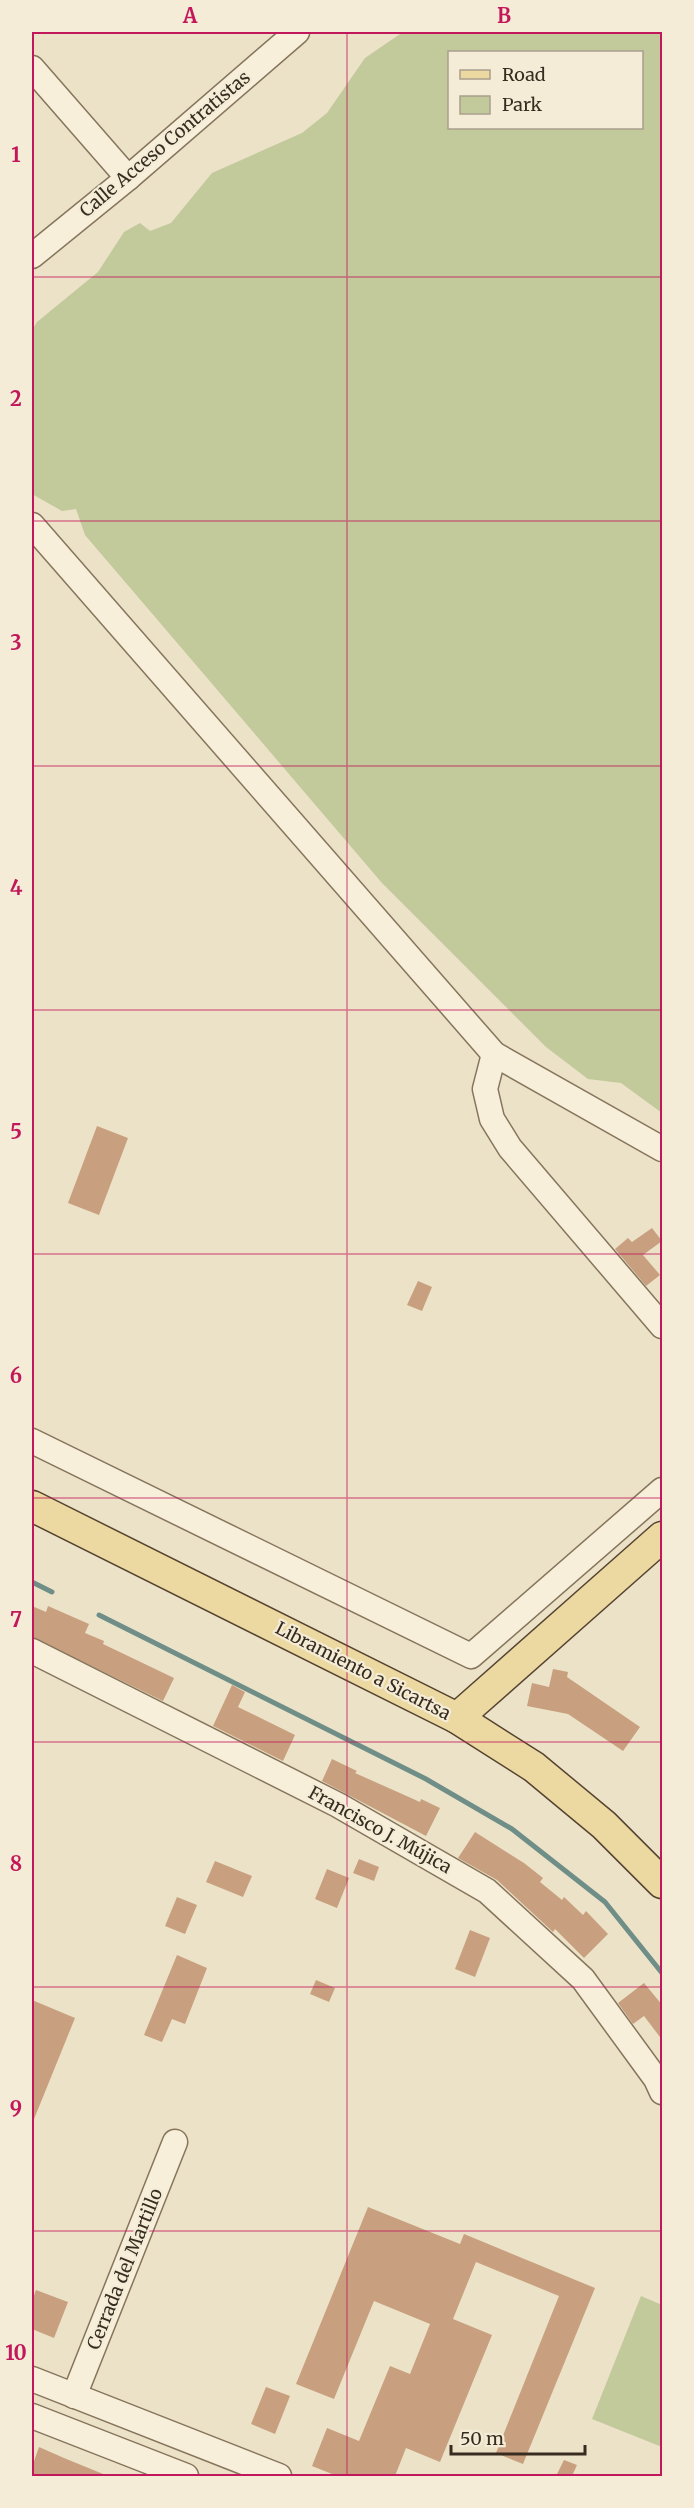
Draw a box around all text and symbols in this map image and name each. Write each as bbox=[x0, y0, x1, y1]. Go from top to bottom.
text: A bbox=[182, 3, 198, 28]
text: B bbox=[497, 3, 511, 28]
legend bbox=[448, 51, 643, 129]
text: Road bbox=[502, 63, 546, 86]
street label: Calle Acceso Contratistas bbox=[75, 65, 255, 222]
text: Park bbox=[502, 93, 543, 116]
text: 1 bbox=[11, 142, 21, 167]
text: 2 bbox=[10, 386, 22, 411]
text: 3 bbox=[10, 630, 22, 655]
text: 4 bbox=[10, 875, 23, 900]
text: 5 bbox=[10, 1119, 22, 1144]
text: 6 bbox=[10, 1363, 22, 1388]
text: 7 bbox=[10, 1607, 22, 1632]
street label: Libramiento a Sicartsa bbox=[272, 1616, 455, 1725]
street label: Francisco J. Mújica bbox=[305, 1781, 456, 1879]
text: 8 bbox=[10, 1851, 22, 1876]
text: 9 bbox=[10, 2096, 22, 2121]
street label: Cerrada del Martillo bbox=[82, 2185, 167, 2353]
text: 10 bbox=[5, 2340, 27, 2365]
scale bar bbox=[451, 2418, 584, 2456]
text: 50 m bbox=[460, 2427, 504, 2450]

